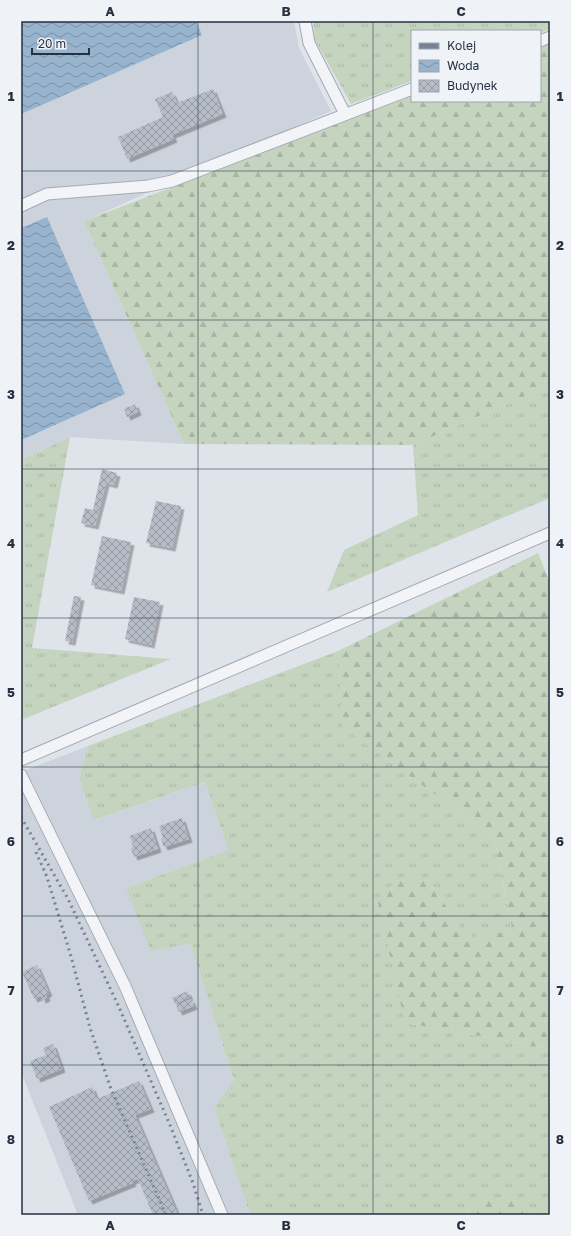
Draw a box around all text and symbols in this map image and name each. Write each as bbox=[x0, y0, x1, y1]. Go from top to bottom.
text: A bbox=[105, 3, 115, 19]
text: B bbox=[281, 3, 291, 19]
text: C bbox=[456, 3, 466, 19]
scale bar bbox=[32, 30, 89, 56]
legend bbox=[411, 30, 541, 102]
text: 20 m bbox=[38, 36, 66, 51]
text: Kolej bbox=[447, 38, 476, 53]
text: Woda bbox=[447, 58, 479, 73]
text: Budynek bbox=[447, 78, 498, 93]
text: 1 bbox=[8, 88, 15, 104]
text: 1 bbox=[557, 88, 564, 104]
text: 2 bbox=[7, 237, 15, 253]
text: 2 bbox=[556, 237, 564, 253]
text: 3 bbox=[7, 386, 15, 402]
text: 3 bbox=[556, 386, 564, 402]
text: 4 bbox=[7, 535, 15, 551]
text: 4 bbox=[556, 535, 564, 551]
text: 5 bbox=[7, 684, 15, 700]
text: 5 bbox=[556, 684, 564, 700]
text: 6 bbox=[7, 833, 15, 849]
text: 6 bbox=[556, 833, 564, 849]
text: 7 bbox=[7, 982, 15, 998]
text: 7 bbox=[556, 982, 564, 998]
text: 8 bbox=[7, 1131, 15, 1147]
text: 8 bbox=[556, 1131, 564, 1147]
text: A bbox=[105, 1217, 115, 1233]
text: B bbox=[281, 1217, 291, 1233]
text: C bbox=[456, 1217, 466, 1233]

